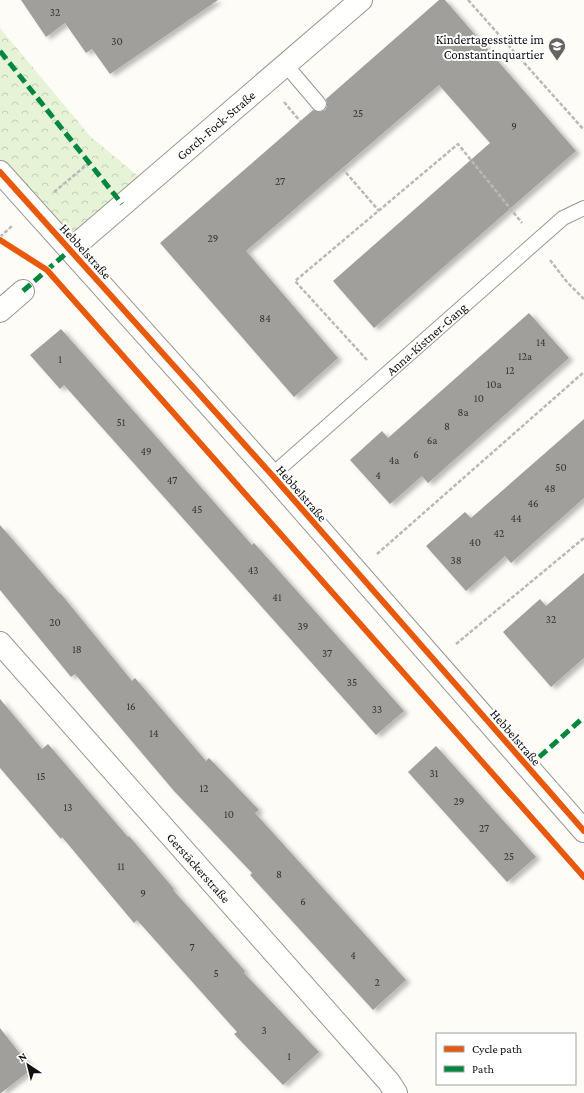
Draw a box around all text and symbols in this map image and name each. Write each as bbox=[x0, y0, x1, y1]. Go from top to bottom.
house number: 32 bbox=[50, 6, 60, 18]
place label: Kindertagesstätte im Constantinquartier bbox=[436, 32, 545, 62]
house number: 30 bbox=[111, 35, 123, 47]
school or university icon: Kindertagesstätte im Constantinquartier bbox=[547, 36, 567, 61]
street label: Gorch-Fock-Straße bbox=[174, 87, 259, 163]
house number: 25 bbox=[353, 107, 363, 119]
house number: 9 bbox=[511, 120, 517, 132]
house number: 27 bbox=[275, 175, 285, 187]
street label: Hebbelstraße bbox=[57, 221, 115, 282]
house number: 29 bbox=[208, 232, 218, 244]
street label: Anna-Kistner-Gang bbox=[383, 299, 471, 378]
house number: 84 bbox=[259, 312, 271, 324]
house number: 14 bbox=[536, 336, 546, 348]
house number: 12a bbox=[518, 350, 532, 362]
house number: 1 bbox=[58, 353, 62, 365]
house number: 12 bbox=[506, 364, 514, 376]
house number: 10a bbox=[487, 378, 501, 390]
house number: 10 bbox=[474, 392, 484, 404]
house number: 8a bbox=[457, 406, 469, 418]
house number: 51 bbox=[117, 416, 126, 428]
house number: 8 bbox=[444, 420, 450, 432]
house number: 6a bbox=[427, 434, 437, 446]
house number: 49 bbox=[140, 445, 152, 457]
house number: 6 bbox=[413, 448, 419, 460]
house number: 4a bbox=[389, 454, 399, 466]
house number: 50 bbox=[555, 461, 567, 473]
street label: Hebbelstraße bbox=[273, 462, 330, 525]
house number: 4 bbox=[375, 469, 381, 481]
house number: 47 bbox=[167, 474, 177, 486]
house number: 48 bbox=[544, 482, 556, 494]
house number: 46 bbox=[527, 497, 539, 509]
house number: 45 bbox=[192, 503, 202, 515]
house number: 44 bbox=[510, 512, 522, 524]
house number: 42 bbox=[494, 527, 504, 539]
house number: 40 bbox=[469, 536, 481, 548]
house number: 38 bbox=[450, 554, 462, 566]
house number: 43 bbox=[248, 564, 258, 576]
house number: 41 bbox=[272, 591, 282, 603]
house number: 32 bbox=[546, 613, 556, 625]
house number: 20 bbox=[49, 616, 61, 628]
house number: 39 bbox=[298, 620, 308, 632]
house number: 18 bbox=[72, 643, 82, 655]
house number: 37 bbox=[322, 647, 332, 659]
house number: 35 bbox=[347, 676, 357, 688]
house number: 16 bbox=[126, 700, 136, 712]
house number: 33 bbox=[372, 703, 382, 715]
street label: Hebbelstraße bbox=[487, 706, 544, 769]
house number: 14 bbox=[149, 727, 159, 739]
house number: 31 bbox=[430, 767, 439, 779]
house number: 15 bbox=[37, 770, 45, 782]
house number: 12 bbox=[200, 782, 208, 794]
house number: 29 bbox=[454, 795, 464, 807]
house number: 13 bbox=[64, 801, 72, 813]
house number: 10 bbox=[224, 808, 234, 820]
house number: 27 bbox=[479, 822, 489, 834]
street label: Gerstäckerstraße bbox=[164, 830, 234, 906]
house number: 25 bbox=[504, 850, 514, 862]
house number: 11 bbox=[117, 860, 125, 872]
house number: 8 bbox=[276, 868, 282, 880]
house number: 9 bbox=[140, 887, 146, 899]
house number: 6 bbox=[300, 895, 306, 907]
house number: 7 bbox=[189, 941, 195, 953]
house number: 4 bbox=[350, 949, 356, 961]
house number: 5 bbox=[213, 967, 219, 979]
house number: 2 bbox=[374, 976, 380, 988]
house number: 3 bbox=[261, 1024, 267, 1036]
legend bbox=[436, 1033, 576, 1085]
text: Cycle path bbox=[472, 1042, 523, 1056]
north arrow bbox=[8, 1045, 48, 1085]
text: N bbox=[16, 1049, 29, 1064]
house number: 1 bbox=[287, 1050, 291, 1062]
text: Path bbox=[472, 1062, 494, 1076]

